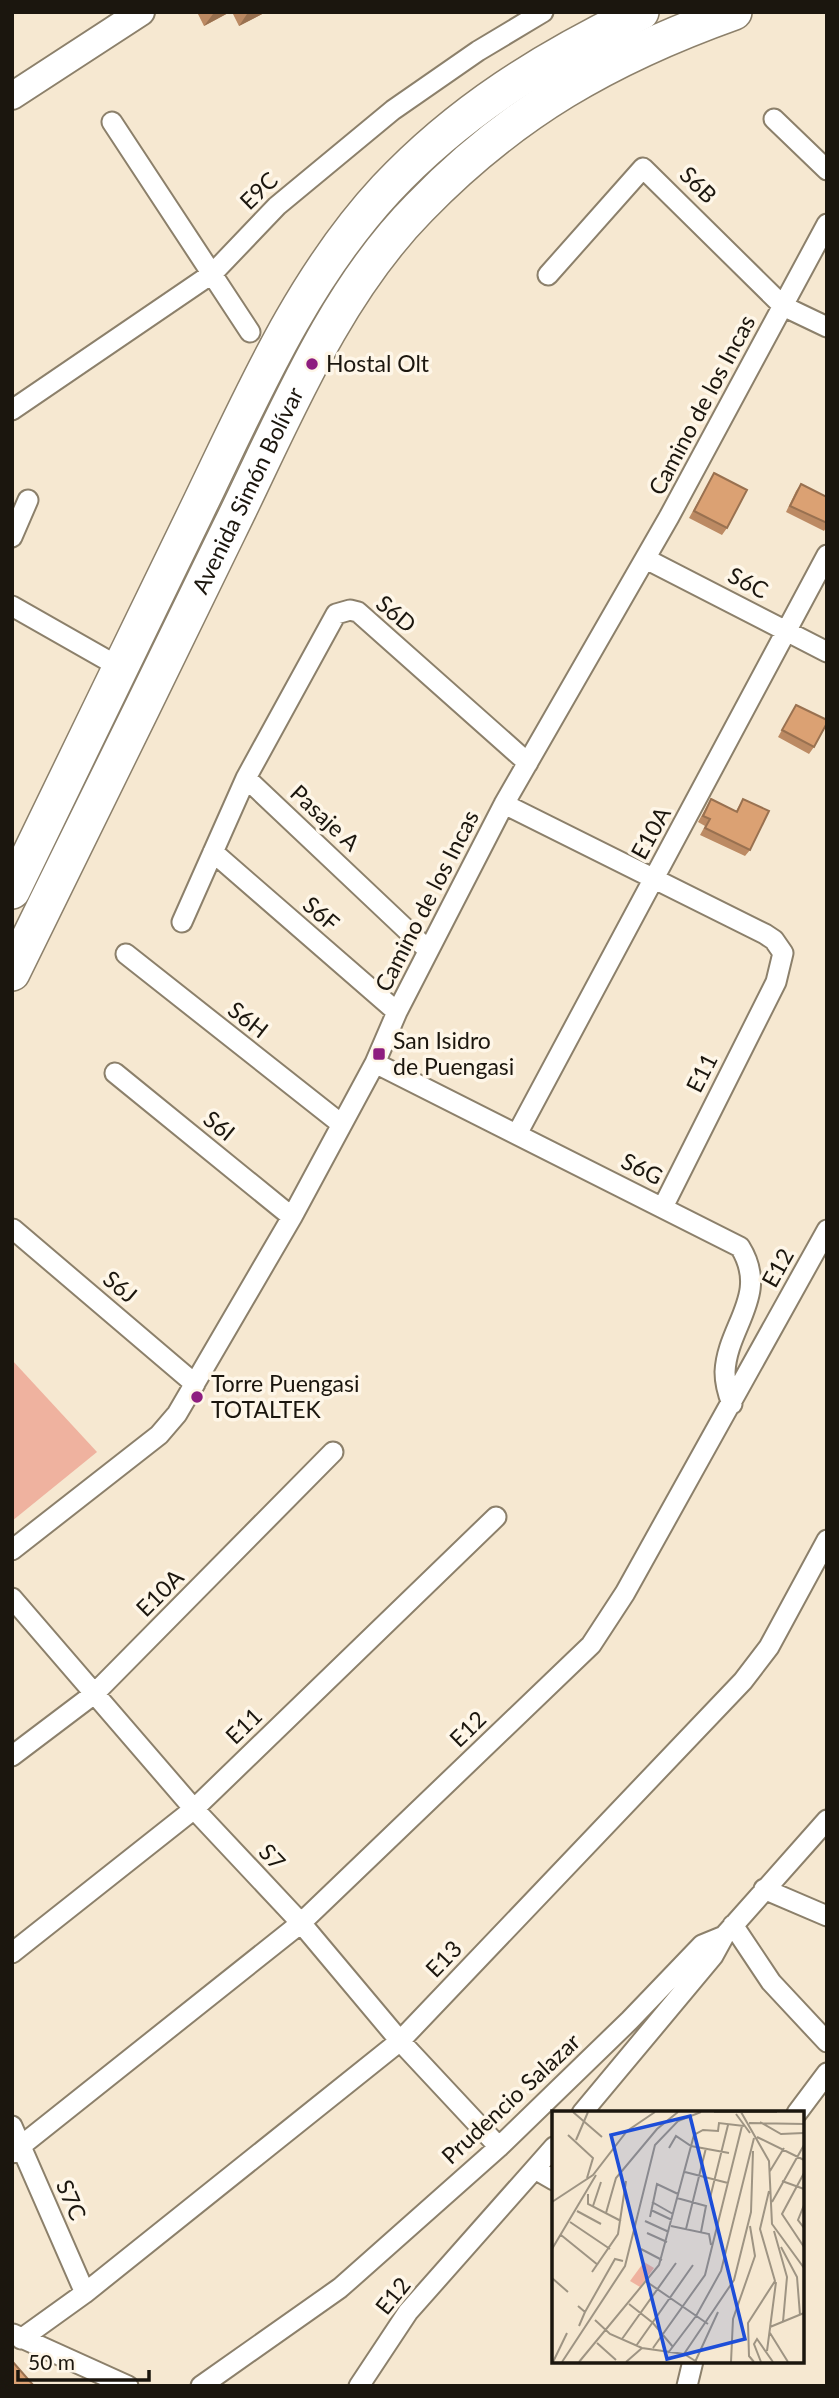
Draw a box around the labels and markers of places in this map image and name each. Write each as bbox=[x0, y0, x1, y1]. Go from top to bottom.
place label: Hostal Olt bbox=[326, 349, 430, 377]
marker: Hostal Olt bbox=[304, 356, 320, 372]
place label: San Isidro de Puengasi bbox=[393, 1026, 514, 1080]
marker: San Isidro de Puengasi bbox=[371, 1046, 387, 1062]
place label: Torre Puengasi TOTALTEK bbox=[211, 1369, 360, 1423]
marker: Torre Puengasi TOTALTEK bbox=[189, 1389, 205, 1405]

